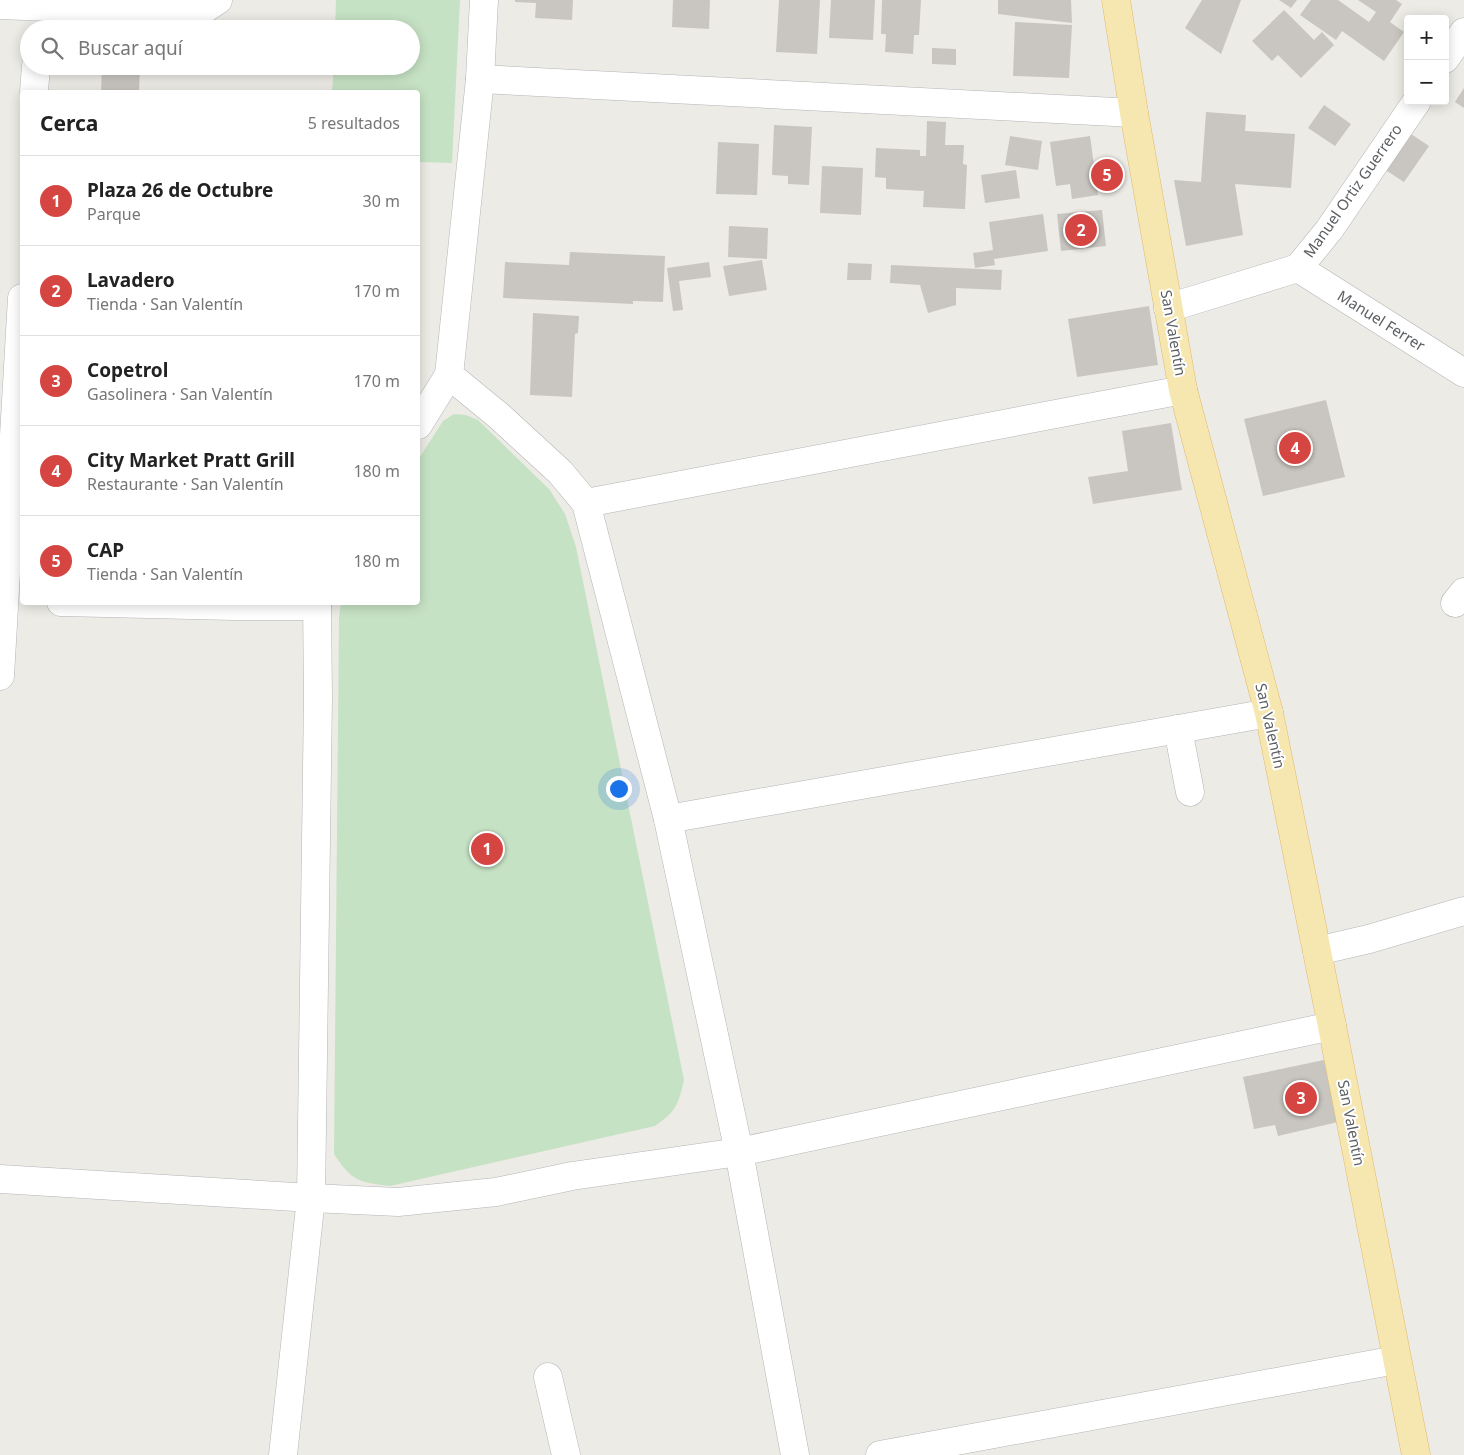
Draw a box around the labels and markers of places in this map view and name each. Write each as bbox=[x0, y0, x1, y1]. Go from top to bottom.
pin: 5 bbox=[1091, 156, 1123, 194]
pin: 2 bbox=[1065, 211, 1097, 249]
pin: 4 bbox=[1279, 429, 1311, 467]
pin: 1 bbox=[471, 830, 503, 868]
pin: 3 bbox=[1285, 1079, 1317, 1117]

